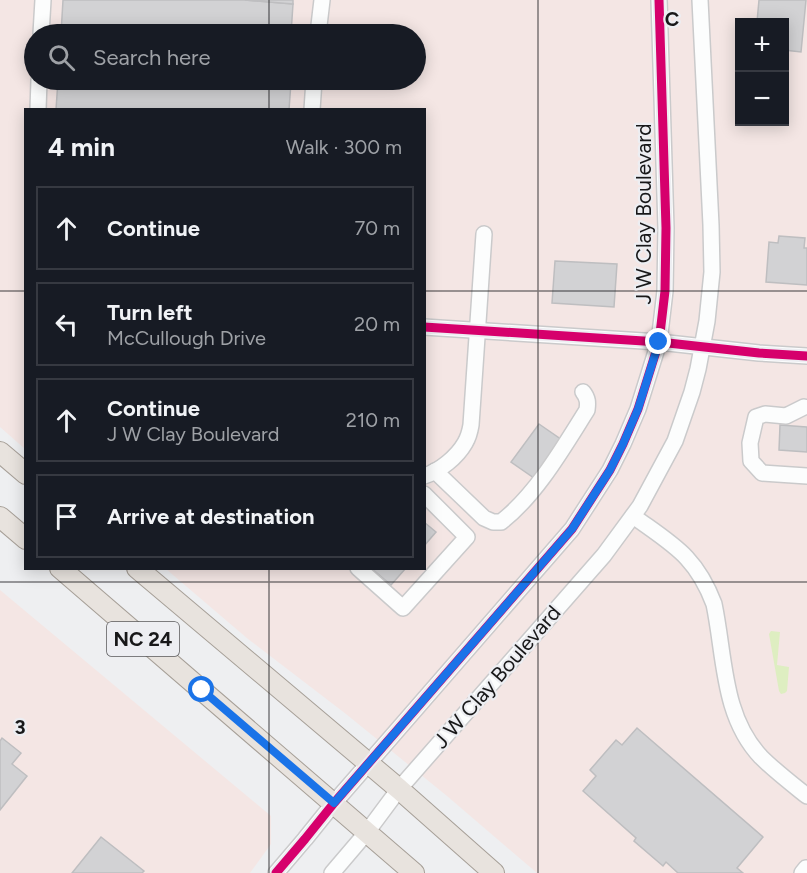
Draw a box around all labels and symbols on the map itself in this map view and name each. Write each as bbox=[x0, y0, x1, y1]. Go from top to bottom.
text: C bbox=[665, 7, 679, 31]
street label: J W Clay Boulevard bbox=[631, 123, 656, 305]
route end bbox=[645, 328, 671, 354]
street label: J W Clay Boulevard bbox=[428, 600, 566, 753]
road number: NC 24 bbox=[107, 622, 179, 656]
route start bbox=[188, 676, 214, 702]
text: 3 bbox=[14, 715, 26, 739]

